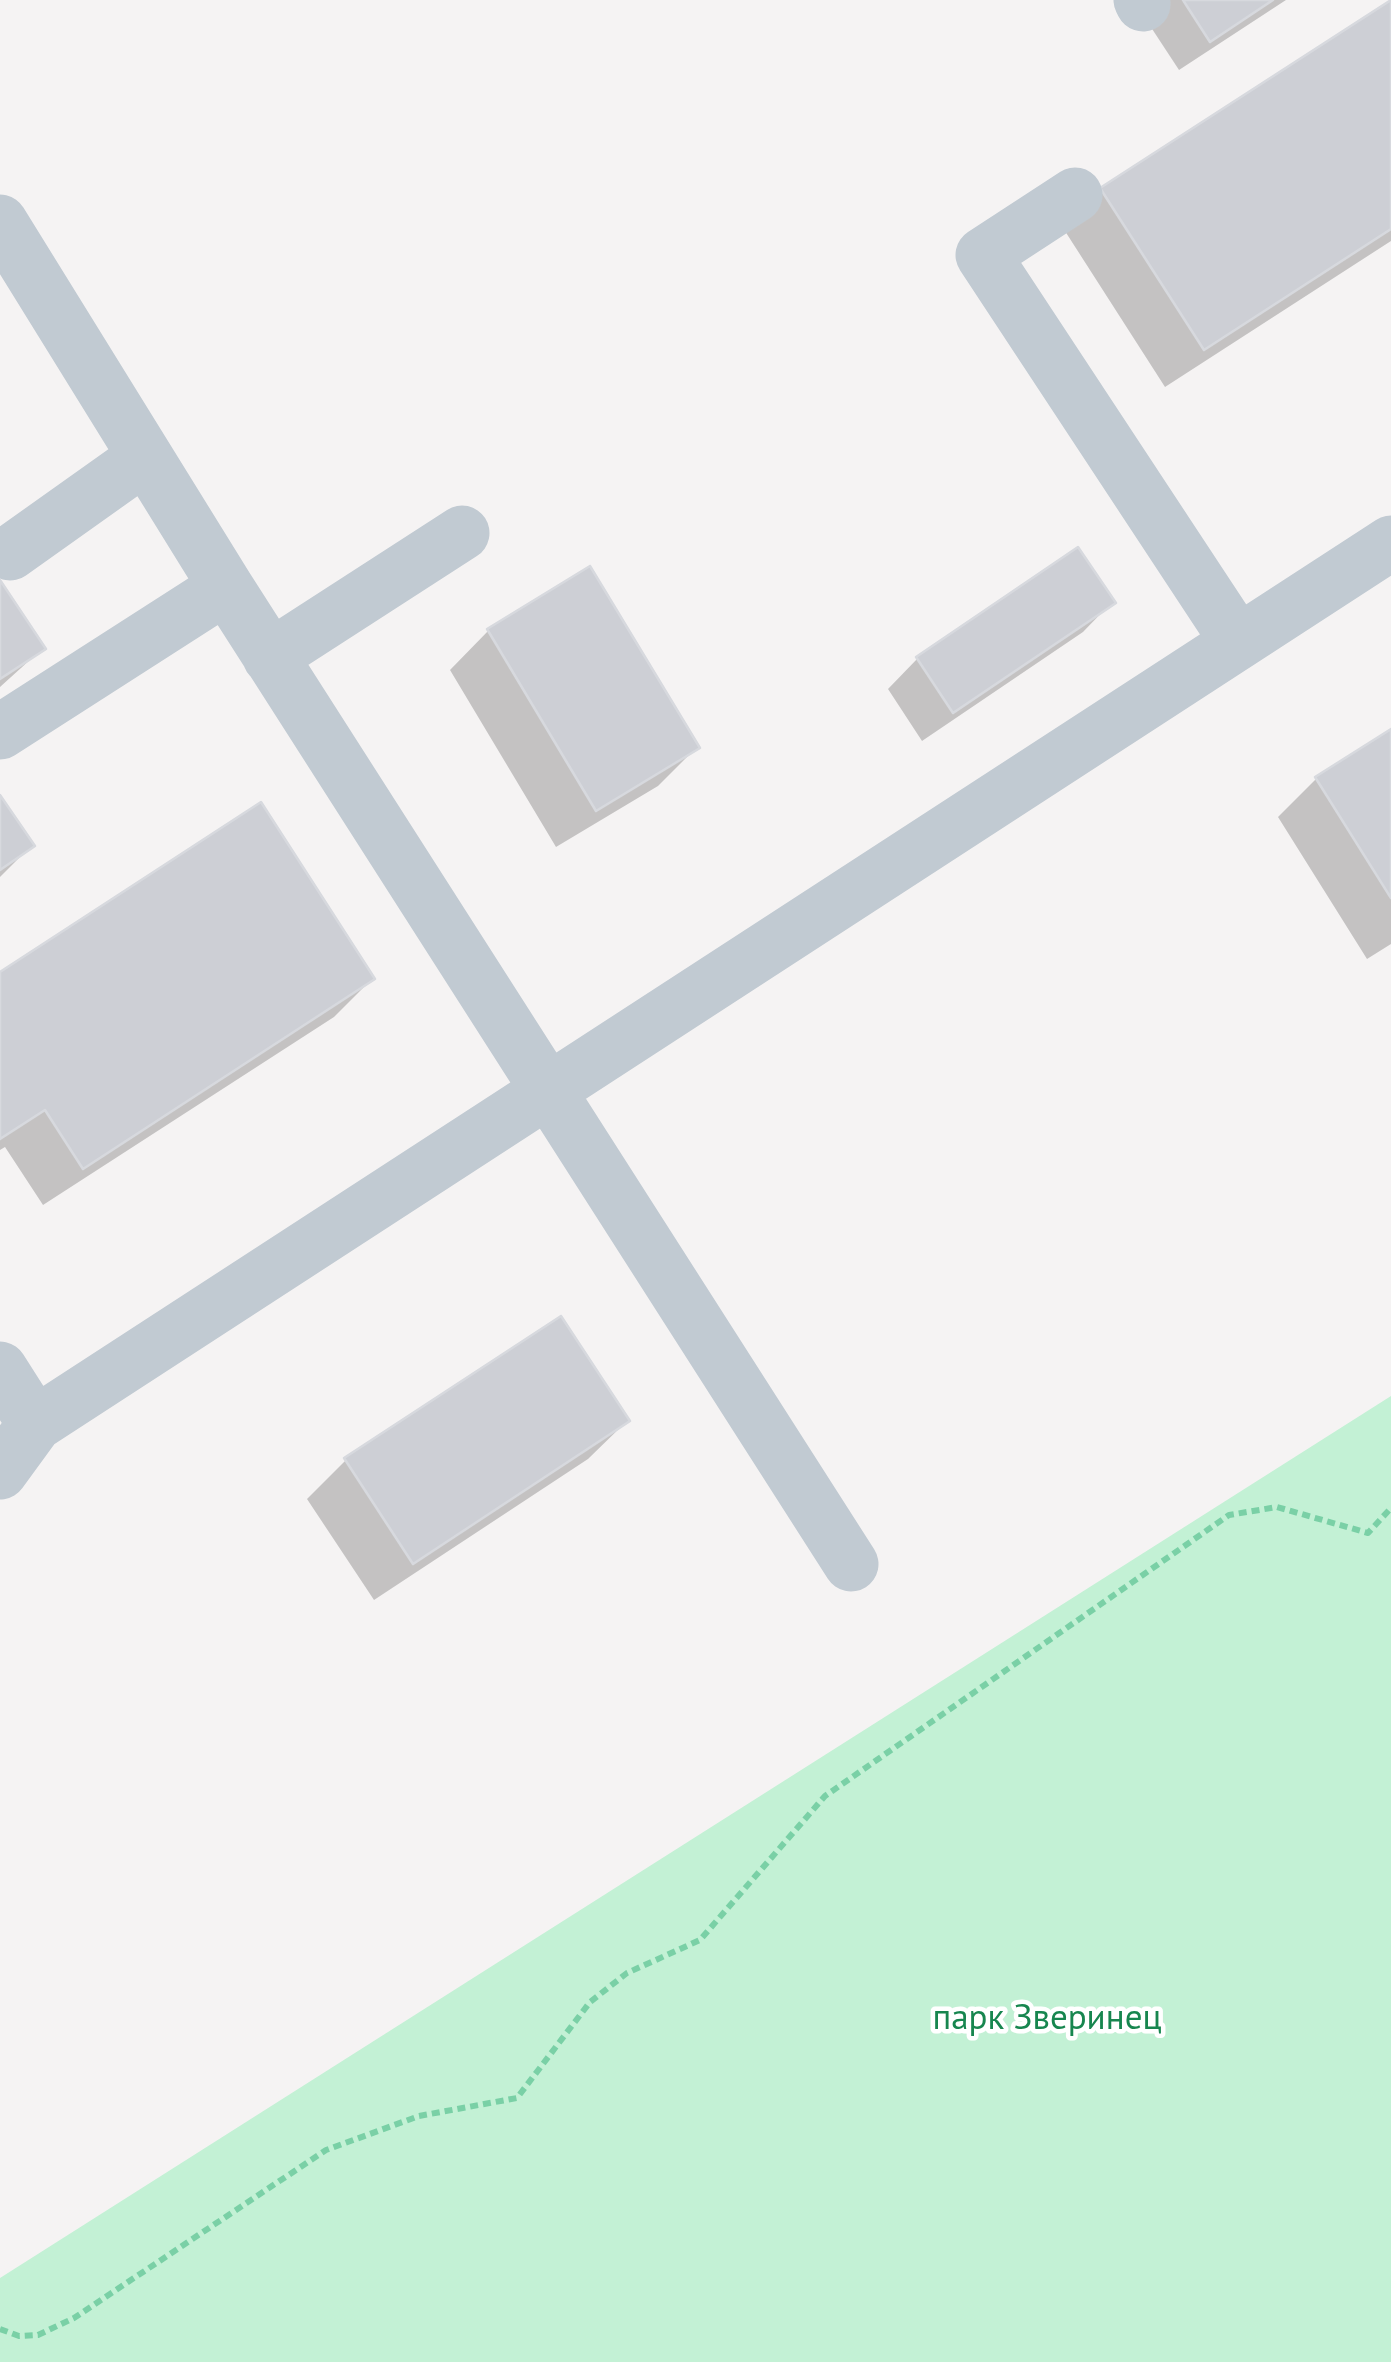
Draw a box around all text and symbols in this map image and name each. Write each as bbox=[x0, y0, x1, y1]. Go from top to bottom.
park label: парк Зверинец bbox=[932, 1998, 1162, 2040]

